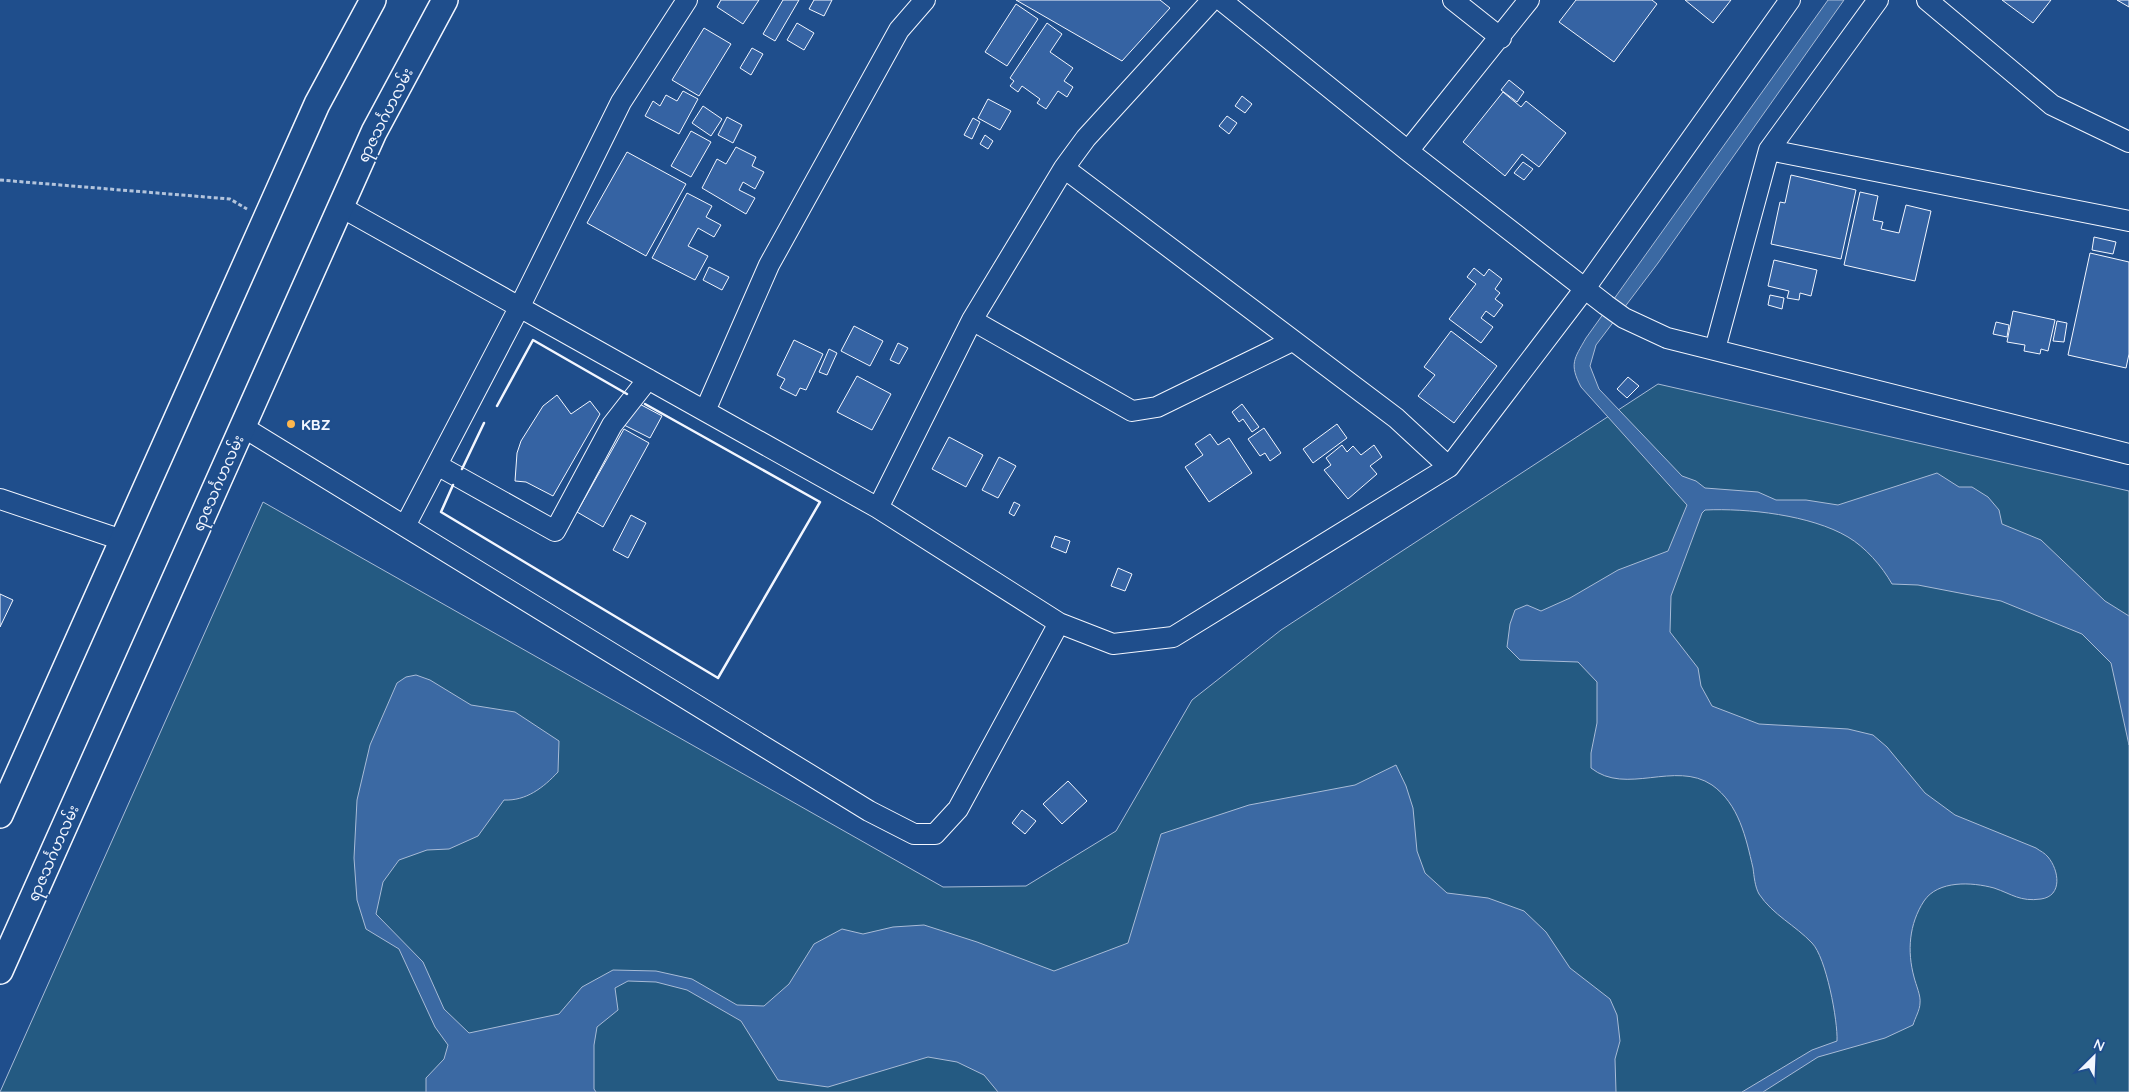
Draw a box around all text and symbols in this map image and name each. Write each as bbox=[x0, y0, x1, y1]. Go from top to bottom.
street label: ရာဇသင်္ဂဟလမ်း bbox=[353, 65, 420, 167]
place label: KBZ bbox=[301, 415, 331, 434]
marker: KBZ bbox=[285, 418, 297, 430]
street label: ရာဇသင်္ဂဟလမ်း bbox=[188, 432, 250, 535]
street label: ရာဇသင်္ဂဟလမ်း bbox=[23, 802, 85, 905]
north arrow bbox=[2069, 1032, 2119, 1082]
text: N bbox=[2091, 1035, 2108, 1055]

